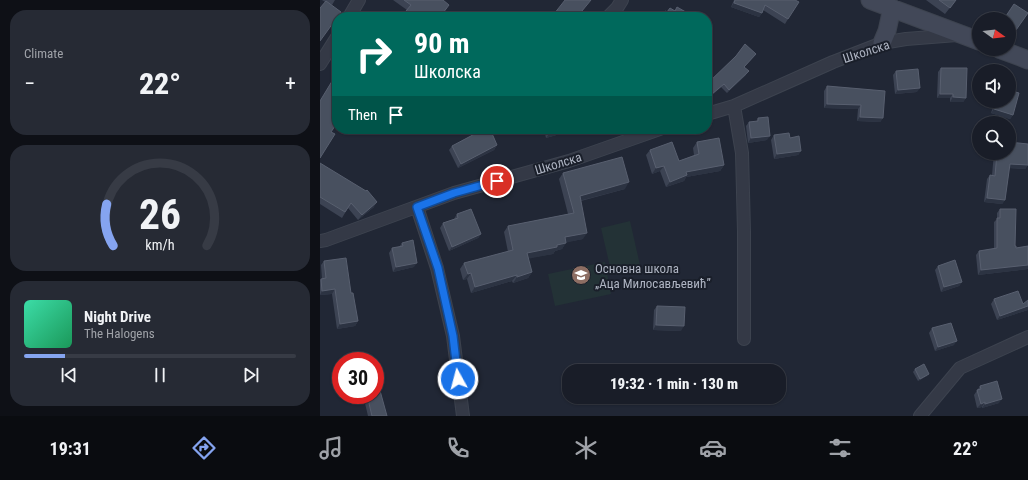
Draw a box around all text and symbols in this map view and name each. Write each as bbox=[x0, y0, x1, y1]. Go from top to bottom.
north arrow bbox=[972, 12, 1016, 56]
map controls bbox=[972, 12, 1016, 160]
text: 90 m bbox=[414, 27, 470, 60]
icon: right bbox=[348, 28, 400, 80]
street label: Школска bbox=[841, 37, 891, 66]
text: Climate bbox=[24, 46, 63, 61]
text: Школска bbox=[414, 61, 481, 82]
button: sound bbox=[972, 64, 1016, 108]
text: 22° bbox=[139, 66, 181, 101]
text: − bbox=[24, 71, 35, 96]
text: + bbox=[285, 71, 296, 96]
icon: arrive bbox=[385, 104, 407, 126]
text: Then bbox=[348, 106, 377, 124]
button: search bbox=[972, 116, 1016, 160]
street label: Школска bbox=[533, 149, 583, 178]
pin bbox=[480, 164, 514, 198]
icon: arrive bbox=[486, 170, 508, 192]
text: 26 bbox=[139, 190, 181, 239]
text: km/h bbox=[145, 237, 175, 253]
place label: Основна школа „Аца Милосављевић” bbox=[595, 261, 711, 291]
school or university icon: Основна школа „Аца Милосављевић” bbox=[570, 264, 592, 286]
text: Night Drive bbox=[84, 308, 151, 326]
text: The Halogens bbox=[84, 326, 155, 341]
speed limit sign: 30 bbox=[332, 352, 384, 404]
position arrow bbox=[437, 358, 479, 400]
icon: previous bbox=[58, 364, 80, 386]
icon: pause bbox=[149, 364, 171, 386]
icon: next bbox=[240, 364, 262, 386]
text: 19:32 · 1 min · 130 m bbox=[610, 375, 738, 393]
icon: directions bbox=[190, 434, 218, 462]
icon: music bbox=[317, 434, 345, 462]
icon: phone bbox=[444, 434, 472, 462]
icon: climate bbox=[572, 434, 600, 462]
icon: car bbox=[699, 434, 727, 462]
icon: filters bbox=[826, 434, 854, 462]
text: 19:31 bbox=[50, 438, 91, 459]
text: 22° bbox=[953, 438, 978, 459]

